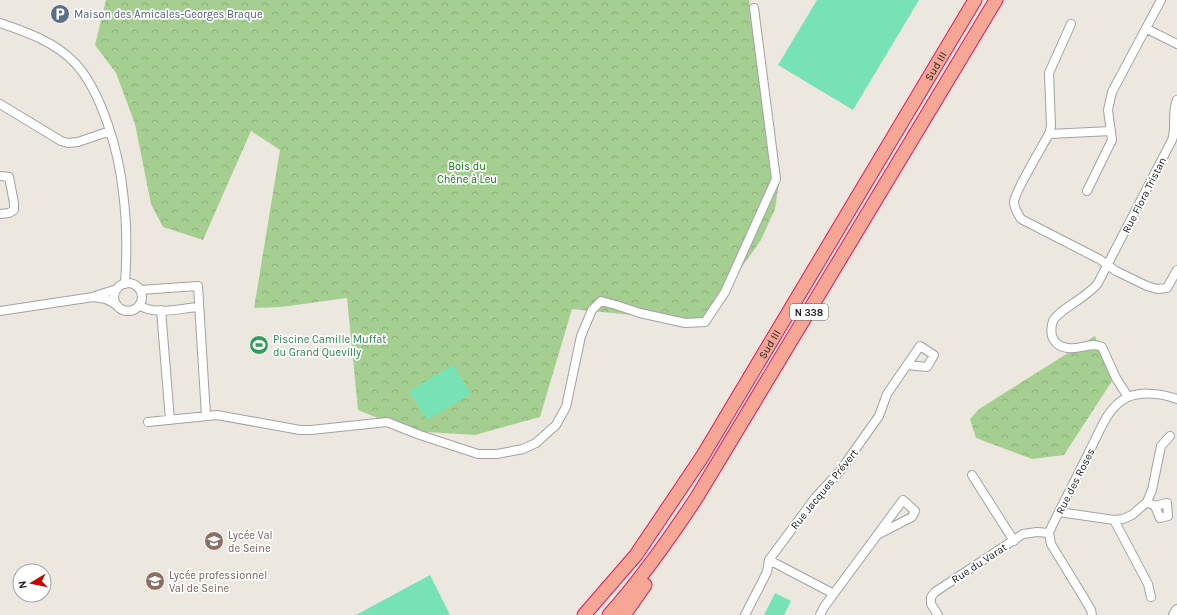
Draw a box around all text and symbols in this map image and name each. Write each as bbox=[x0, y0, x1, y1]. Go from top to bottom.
parking icon: Maison des Amicales-Georges Braque bbox=[49, 3, 71, 25]
place label: Maison des Amicales-Georges Braque bbox=[74, 8, 263, 21]
street label: Sud III bbox=[922, 49, 950, 83]
street label: Rue Flora Tristan bbox=[1120, 155, 1169, 235]
park label: Bois du Chêne à Leu bbox=[437, 160, 497, 186]
road number: N 338 bbox=[790, 304, 828, 320]
street label: Sud III bbox=[756, 327, 784, 361]
place label: Piscine Camille Muffat du Grand Quevilly bbox=[273, 333, 387, 359]
sports icon: Piscine Camille Muffat du Grand Quevilly bbox=[248, 334, 270, 356]
street label: Rue Jacques Prévert bbox=[788, 446, 861, 532]
street label: Rue des Roses bbox=[1053, 446, 1098, 516]
place label: Lycée Val de Seine bbox=[228, 529, 273, 555]
school or university icon: Lycée Val de Seine bbox=[203, 530, 225, 552]
street label: Rue du Varat bbox=[949, 541, 1009, 586]
north arrow bbox=[12, 563, 52, 603]
place label: Lycée professionnel Val de Seine bbox=[169, 569, 267, 595]
school or university icon: Lycée professionnel Val de Seine bbox=[144, 570, 166, 592]
text: N bbox=[16, 580, 30, 590]

